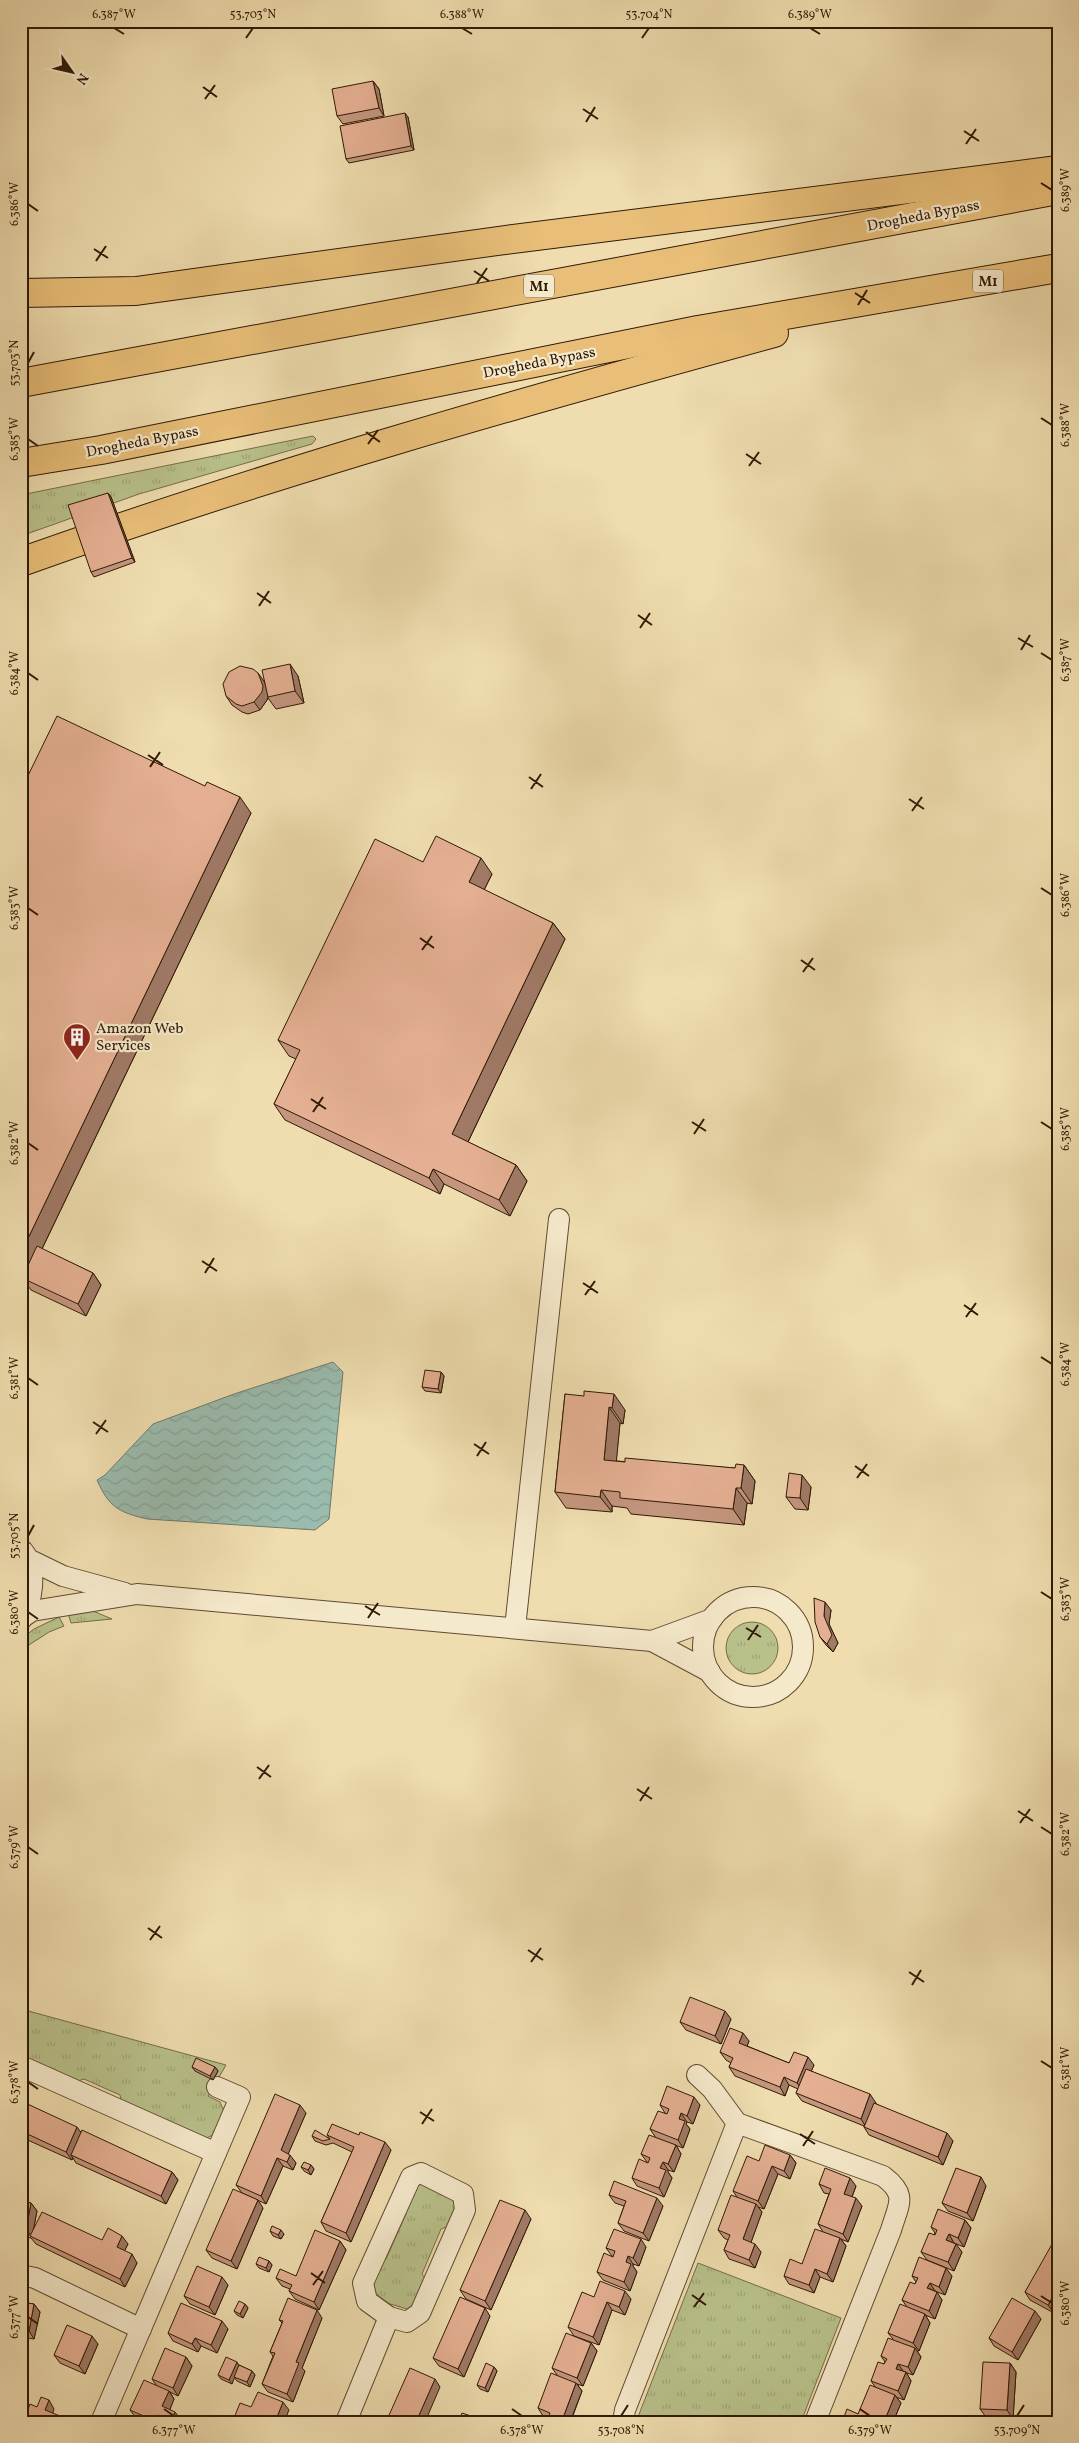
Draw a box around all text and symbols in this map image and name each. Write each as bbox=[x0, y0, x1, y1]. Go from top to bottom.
text: 6.387°W bbox=[92, 7, 136, 23]
text: 53.703°N bbox=[230, 7, 276, 23]
text: 6.388°W bbox=[440, 7, 484, 23]
text: 53.704°N bbox=[626, 7, 673, 23]
text: 6.389°W bbox=[788, 7, 832, 23]
north arrow bbox=[48, 48, 98, 98]
text: N bbox=[71, 69, 92, 88]
text: 6.389°W bbox=[1058, 168, 1074, 212]
text: 6.386°W bbox=[7, 182, 23, 226]
street label: Drogheda Bypass bbox=[865, 195, 981, 238]
road number: M1 bbox=[973, 270, 1003, 292]
road number: M1 bbox=[524, 274, 554, 298]
text: 53.703°N bbox=[7, 340, 23, 386]
street label: Drogheda Bypass bbox=[481, 342, 597, 385]
text: 6.388°W bbox=[1058, 403, 1074, 447]
text: 6.385°W bbox=[7, 417, 23, 461]
street label: Drogheda Bypass bbox=[84, 421, 200, 464]
text: 6.387°W bbox=[1058, 638, 1074, 682]
text: 6.384°W bbox=[7, 651, 23, 695]
text: 6.386°W bbox=[1058, 873, 1074, 917]
text: 6.383°W bbox=[7, 886, 23, 930]
place label: Amazon Web Services bbox=[96, 1019, 183, 1057]
building icon: Amazon Web Services bbox=[62, 1022, 92, 1061]
text: 6.385°W bbox=[1058, 1107, 1074, 1151]
text: 6.382°W bbox=[7, 1121, 23, 1165]
text: 6.384°W bbox=[1058, 1342, 1074, 1386]
text: 6.381°W bbox=[7, 1357, 23, 1399]
text: 53.705°N bbox=[7, 1513, 23, 1559]
text: 6.383°W bbox=[1058, 1577, 1074, 1621]
text: 6.380°W bbox=[7, 1590, 23, 1634]
text: 6.382°W bbox=[1058, 1812, 1074, 1856]
text: 6.379°W bbox=[7, 1825, 23, 1869]
text: 6.381°W bbox=[1058, 2047, 1074, 2089]
text: 6.378°W bbox=[7, 2060, 23, 2104]
text: 6.380°W bbox=[1058, 2281, 1074, 2325]
text: 6.377°W bbox=[7, 2295, 23, 2339]
text: 6.377°W bbox=[152, 2423, 196, 2439]
text: 6.378°W bbox=[500, 2423, 544, 2439]
text: 53.708°N bbox=[598, 2423, 644, 2439]
text: 6.379°W bbox=[848, 2423, 892, 2439]
text: 53.709°N bbox=[994, 2423, 1040, 2439]

